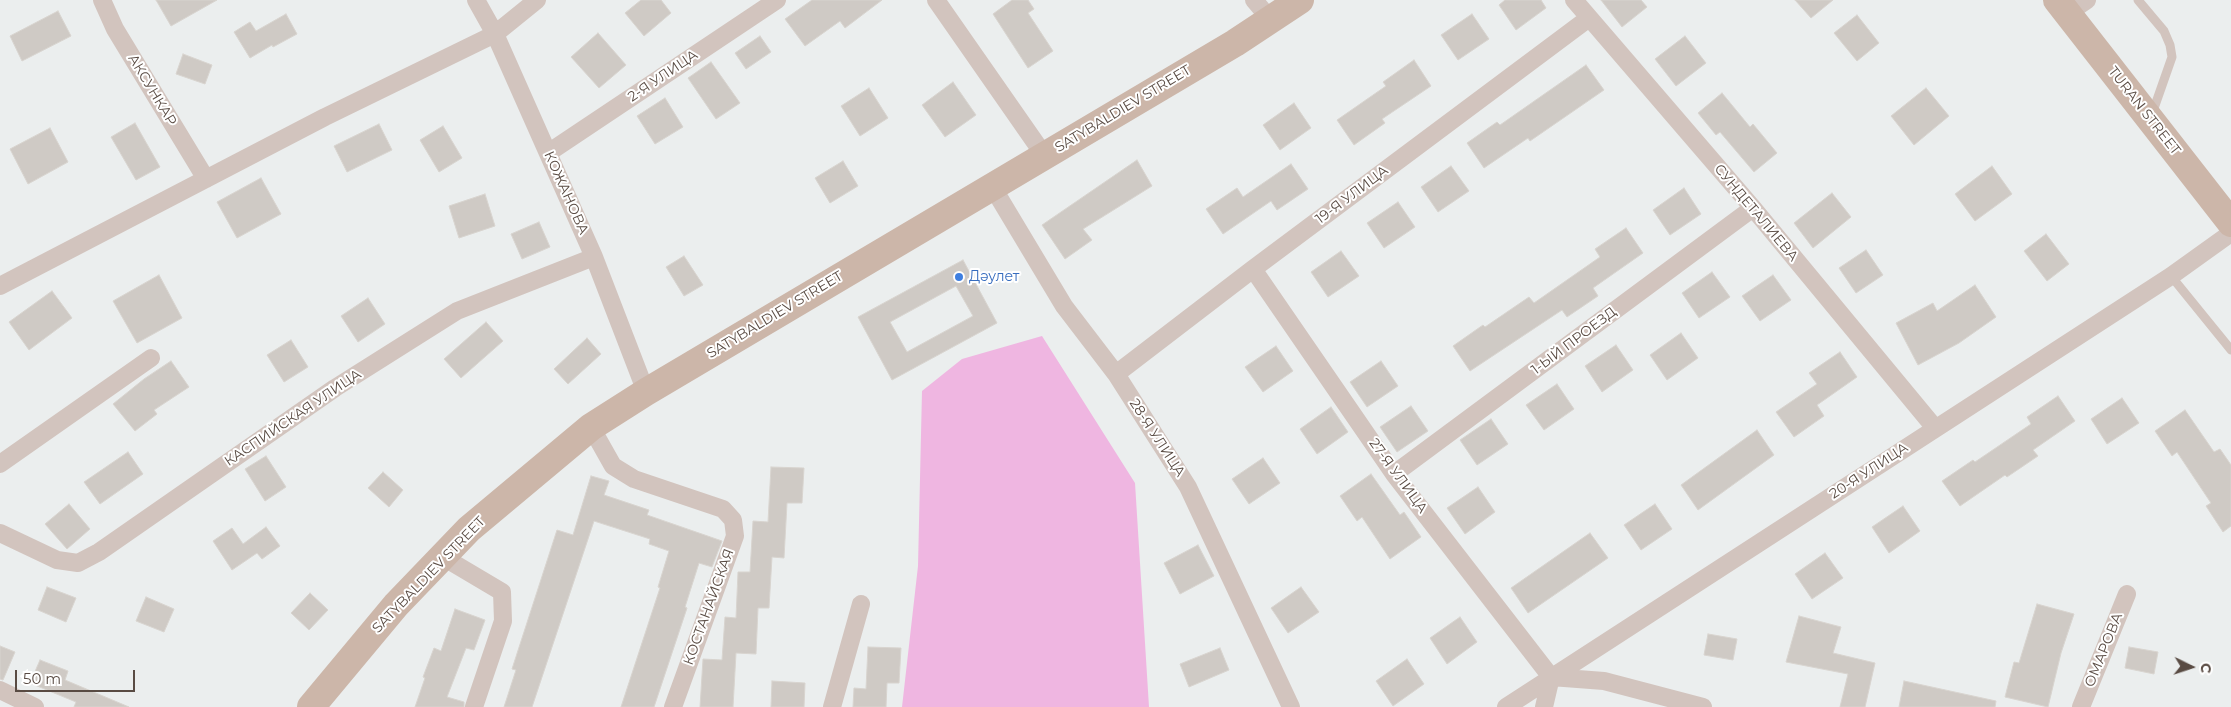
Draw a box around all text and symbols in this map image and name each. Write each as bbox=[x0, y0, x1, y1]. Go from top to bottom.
street label: 2-Я УЛИЦА bbox=[625, 47, 701, 105]
street label: АКСУНКАР bbox=[124, 51, 180, 129]
street label: SATYBALDIEV STREET bbox=[1052, 62, 1194, 156]
street label: TURAN STREET bbox=[2104, 63, 2184, 159]
street label: КОЖАНОВА bbox=[540, 149, 592, 237]
street label: СУНДЕТАЛИЕВА bbox=[1711, 161, 1801, 265]
street label: 19-Я УЛИЦА bbox=[1312, 162, 1392, 228]
street label: SATYBALDIEV STREET bbox=[704, 268, 846, 362]
place label: Дәулет bbox=[969, 269, 1019, 285]
marker: Дәулет bbox=[953, 271, 965, 283]
street label: 1-ЫЙ ПРОЕЗД bbox=[1528, 304, 1620, 378]
street label: КАСПИЙСКАЯ УЛИЦА bbox=[221, 366, 365, 470]
street label: 28-Я УЛИЦА bbox=[1126, 396, 1188, 480]
street label: 27-Я УЛИЦА bbox=[1365, 435, 1431, 517]
street label: 20-Я УЛИЦА bbox=[1827, 439, 1911, 503]
street label: SATYBALDIEV STREET bbox=[369, 513, 489, 637]
street label: КОСТАНАЙСКАЯ bbox=[680, 547, 738, 667]
street label: ОМАРОВА bbox=[2082, 610, 2126, 690]
north arrow bbox=[2166, 642, 2216, 692]
scale bar bbox=[18, 660, 138, 692]
text: С bbox=[2197, 662, 2215, 674]
text: 50 m bbox=[23, 669, 61, 688]

